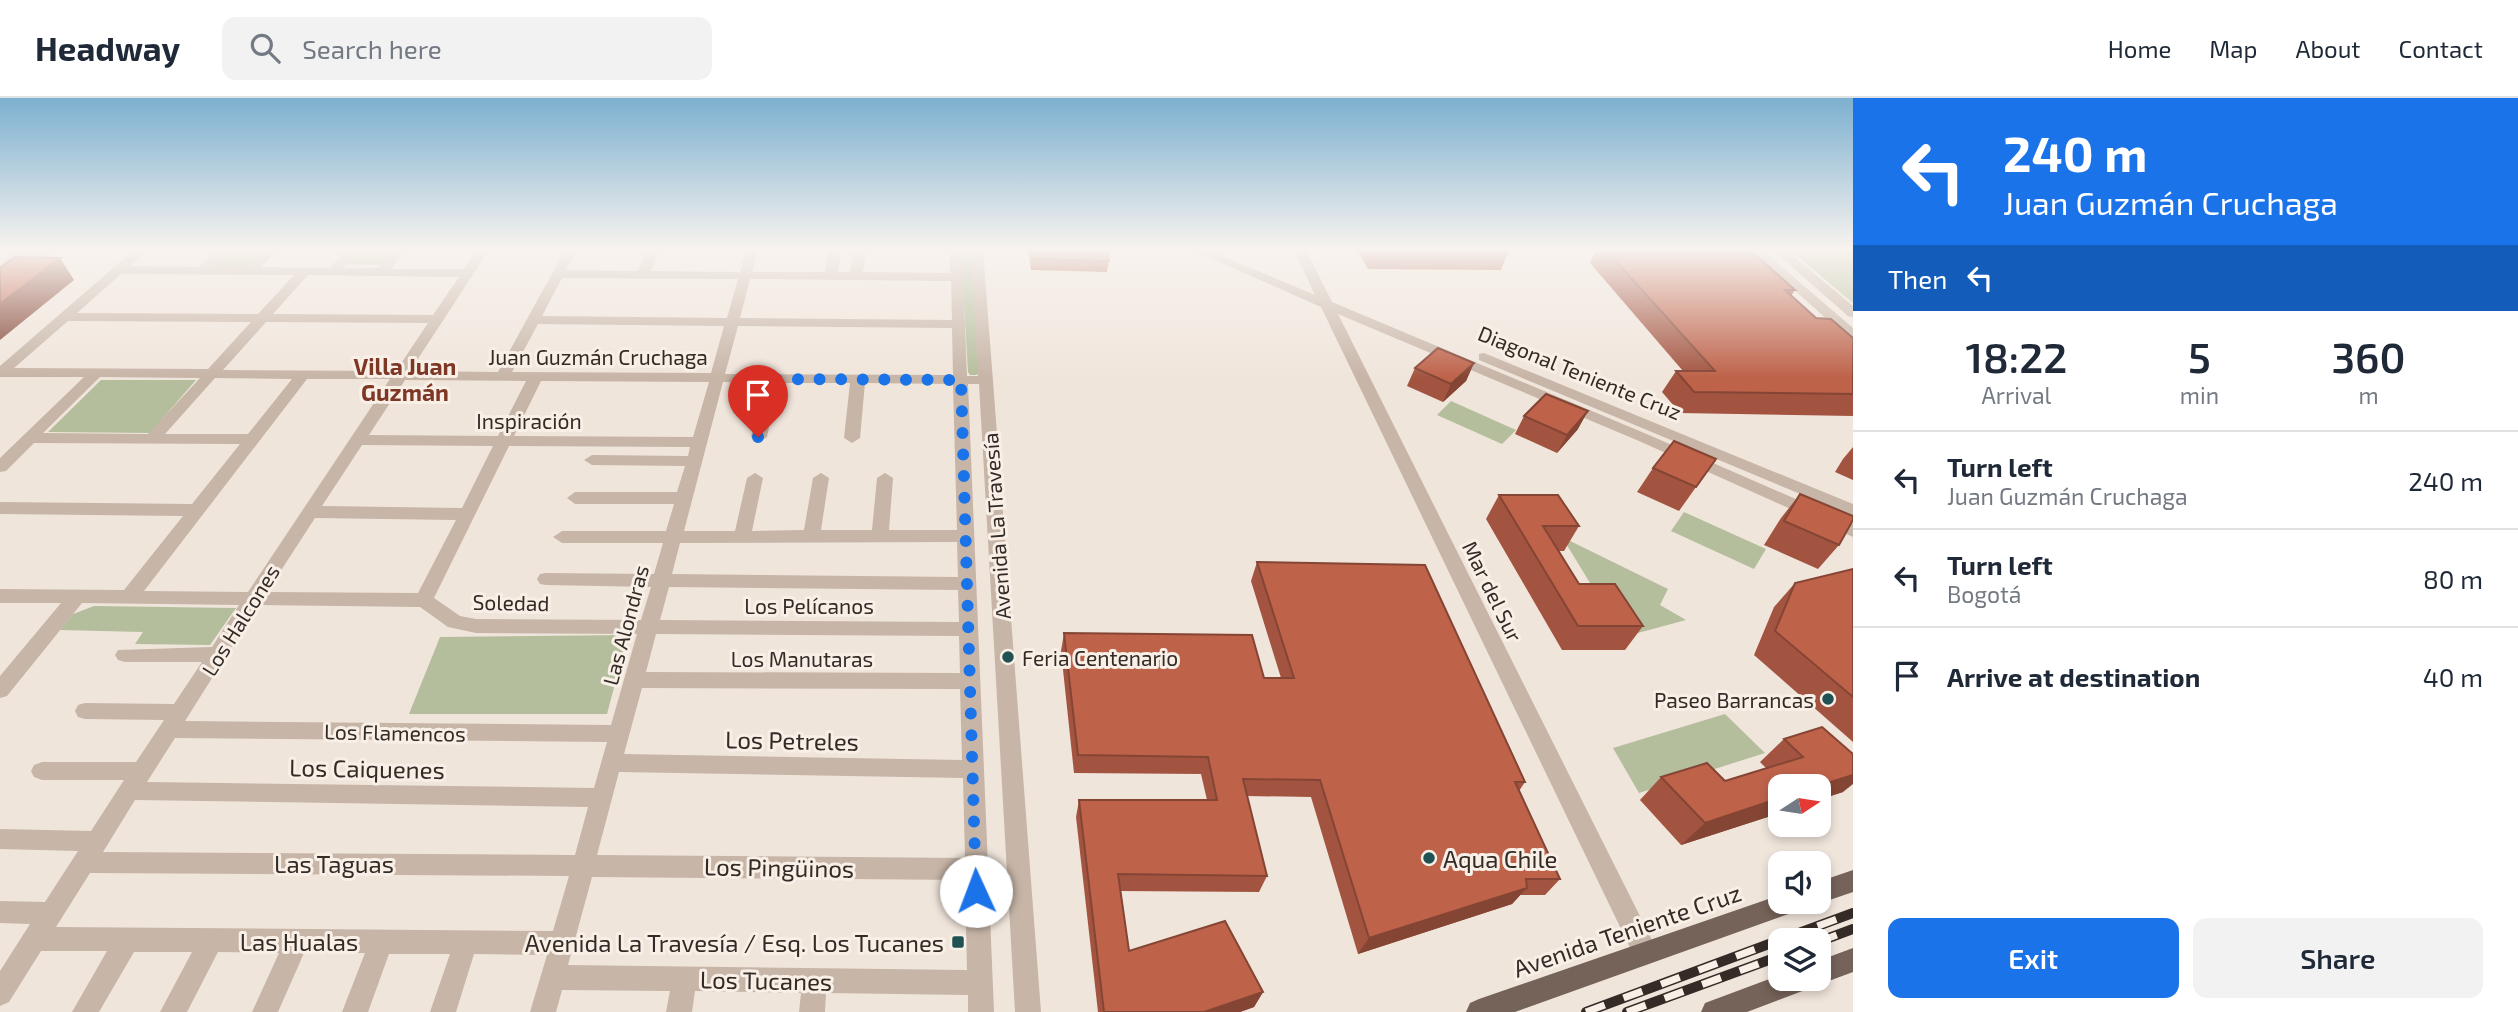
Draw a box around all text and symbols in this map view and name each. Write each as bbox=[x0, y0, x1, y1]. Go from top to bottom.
search box bbox=[222, 17, 712, 80]
text: Headway bbox=[35, 28, 180, 68]
icon: search bbox=[246, 29, 284, 67]
text: Search here bbox=[302, 33, 442, 64]
text: Home bbox=[2108, 34, 2171, 63]
text: Map bbox=[2209, 34, 2257, 63]
text: About bbox=[2295, 34, 2361, 63]
text: Contact bbox=[2399, 34, 2483, 63]
text: 240 m bbox=[2003, 123, 2147, 182]
icon: left bbox=[1888, 126, 1979, 217]
text: Juan Guzmán Cruchaga bbox=[2003, 183, 2338, 221]
icon: left bbox=[1961, 259, 1999, 297]
text: Then bbox=[1888, 263, 1947, 294]
street label: Diagonal Teniente Cruz bbox=[1475, 320, 1685, 424]
text: 18:22 bbox=[1965, 331, 2067, 381]
text: 5 bbox=[2188, 331, 2211, 381]
text: 360 bbox=[2332, 331, 2406, 381]
street label: Juan Guzmán Cruchaga bbox=[488, 344, 708, 369]
district label: Villa Juan Guzmán bbox=[354, 352, 456, 406]
pin bbox=[728, 365, 788, 437]
icon: arrive bbox=[739, 376, 777, 414]
text: Arrival bbox=[1981, 381, 2051, 409]
text: min bbox=[2180, 381, 2219, 409]
text: m bbox=[2358, 381, 2379, 409]
street label: Inspiración bbox=[476, 408, 582, 433]
street label: Avenida La Travesía bbox=[977, 432, 1015, 620]
text: Turn left bbox=[1947, 451, 2053, 482]
icon: left bbox=[1888, 461, 1926, 499]
text: 240 m bbox=[2408, 465, 2483, 496]
text: Juan Guzmán Cruchaga bbox=[1947, 482, 2188, 510]
street label: Mar del Sur bbox=[1458, 537, 1528, 646]
text: Turn left bbox=[1947, 549, 2053, 580]
icon: left bbox=[1888, 559, 1926, 597]
street label: Los Halcones bbox=[196, 560, 284, 680]
street label: Las Alondras bbox=[597, 562, 653, 688]
text: 80 m bbox=[2423, 563, 2483, 594]
text: Bogotá bbox=[1947, 580, 2022, 608]
street label: Soledad bbox=[472, 589, 550, 615]
street label: Los Pelícanos bbox=[744, 593, 874, 618]
place label: Feria Centenario bbox=[1022, 645, 1178, 670]
street label: Los Manutaras bbox=[731, 646, 873, 671]
marker: Feria Centenario bbox=[1000, 649, 1016, 665]
icon: arrive bbox=[1888, 657, 1926, 695]
text: Arrive at destination bbox=[1947, 661, 2200, 692]
text: 40 m bbox=[2423, 661, 2483, 692]
place label: Paseo Barrancas bbox=[1654, 687, 1814, 712]
marker: Paseo Barrancas bbox=[1820, 691, 1836, 707]
street label: Los Flamencos bbox=[324, 718, 466, 746]
street label: Los Petreles bbox=[725, 724, 859, 756]
street label: Los Caiquenes bbox=[289, 752, 445, 784]
north arrow bbox=[1768, 774, 1830, 836]
map controls bbox=[1768, 774, 1831, 991]
place label: Aqua Chile bbox=[1443, 844, 1557, 873]
street label: Las Taguas bbox=[274, 849, 394, 878]
marker: Aqua Chile bbox=[1421, 850, 1437, 866]
street label: Los Pingüinos bbox=[704, 851, 854, 883]
button: sound bbox=[1768, 851, 1831, 914]
position arrow bbox=[939, 854, 1013, 928]
street label: Avenida Teniente Cruz bbox=[1509, 877, 1745, 983]
button: Exit bbox=[1888, 918, 2179, 998]
button: Share bbox=[2193, 918, 2483, 998]
street label: Las Hualas bbox=[240, 927, 358, 956]
place label: Avenida La Travesía / Esq. Los Tucanes bbox=[525, 928, 944, 957]
button: layers bbox=[1768, 928, 1831, 991]
marker: Avenida La Travesía / Esq. Los Tucanes bbox=[950, 934, 966, 950]
street label: Los Tucanes bbox=[700, 964, 832, 996]

